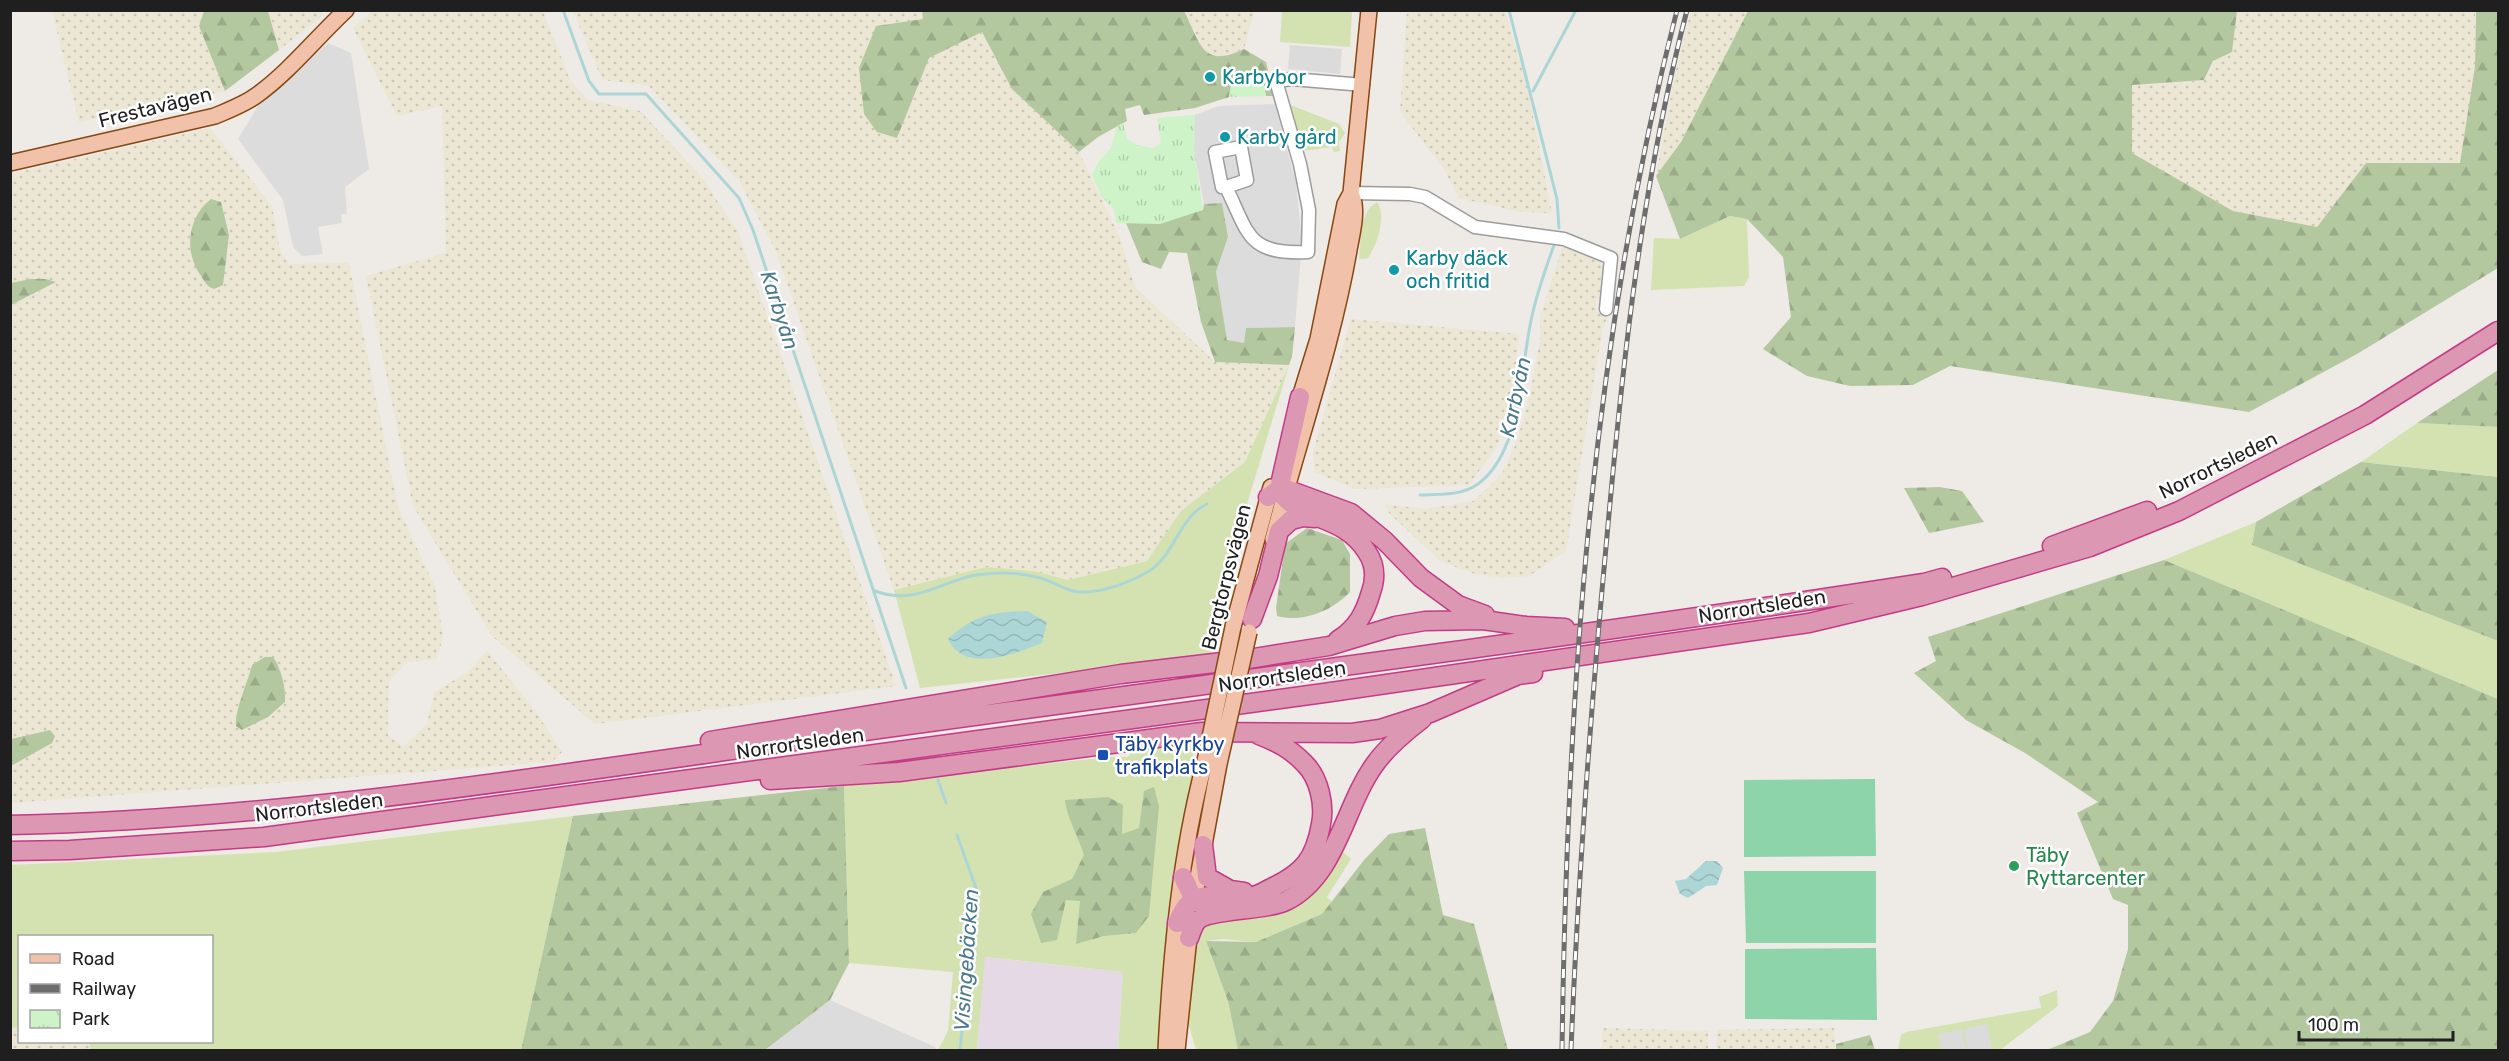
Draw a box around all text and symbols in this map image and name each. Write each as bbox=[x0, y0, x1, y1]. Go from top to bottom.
place label: Karbybor bbox=[1222, 65, 1306, 89]
marker: Karbybor bbox=[1203, 70, 1217, 84]
street label: Frestavägen bbox=[96, 81, 214, 133]
place label: Karby gård bbox=[1237, 125, 1337, 149]
marker: Karby gård bbox=[1218, 130, 1232, 144]
place label: Karby däck och fritid bbox=[1406, 246, 1508, 293]
marker: Karby däck och fritid bbox=[1387, 263, 1401, 277]
water label: Karbyån bbox=[756, 267, 804, 353]
water label: Karbyån bbox=[1494, 355, 1536, 439]
street label: Norrortsleden bbox=[2155, 426, 2281, 504]
street label: Bergtorpsvägen bbox=[1196, 502, 1256, 652]
street label: Norrortsleden bbox=[1697, 584, 1827, 628]
street label: Norrortsleden bbox=[1217, 655, 1347, 697]
street label: Norrortsleden bbox=[735, 722, 865, 764]
place label: Täby kyrkby trafikplats bbox=[1115, 732, 1225, 779]
marker: Täby kyrkby trafikplats bbox=[1096, 748, 1110, 762]
street label: Norrortsleden bbox=[254, 787, 384, 827]
place label: Täby Ryttarcenter bbox=[2026, 843, 2145, 890]
marker: Täby Ryttarcenter bbox=[2007, 859, 2021, 873]
water label: Visingebäcken bbox=[949, 888, 983, 1032]
legend bbox=[18, 935, 213, 1043]
text: Road bbox=[72, 948, 115, 970]
text: Railway bbox=[72, 978, 136, 1000]
scale bar bbox=[2299, 1004, 2454, 1042]
text: Park bbox=[72, 1008, 110, 1030]
text: 100 m bbox=[2308, 1014, 2359, 1036]

